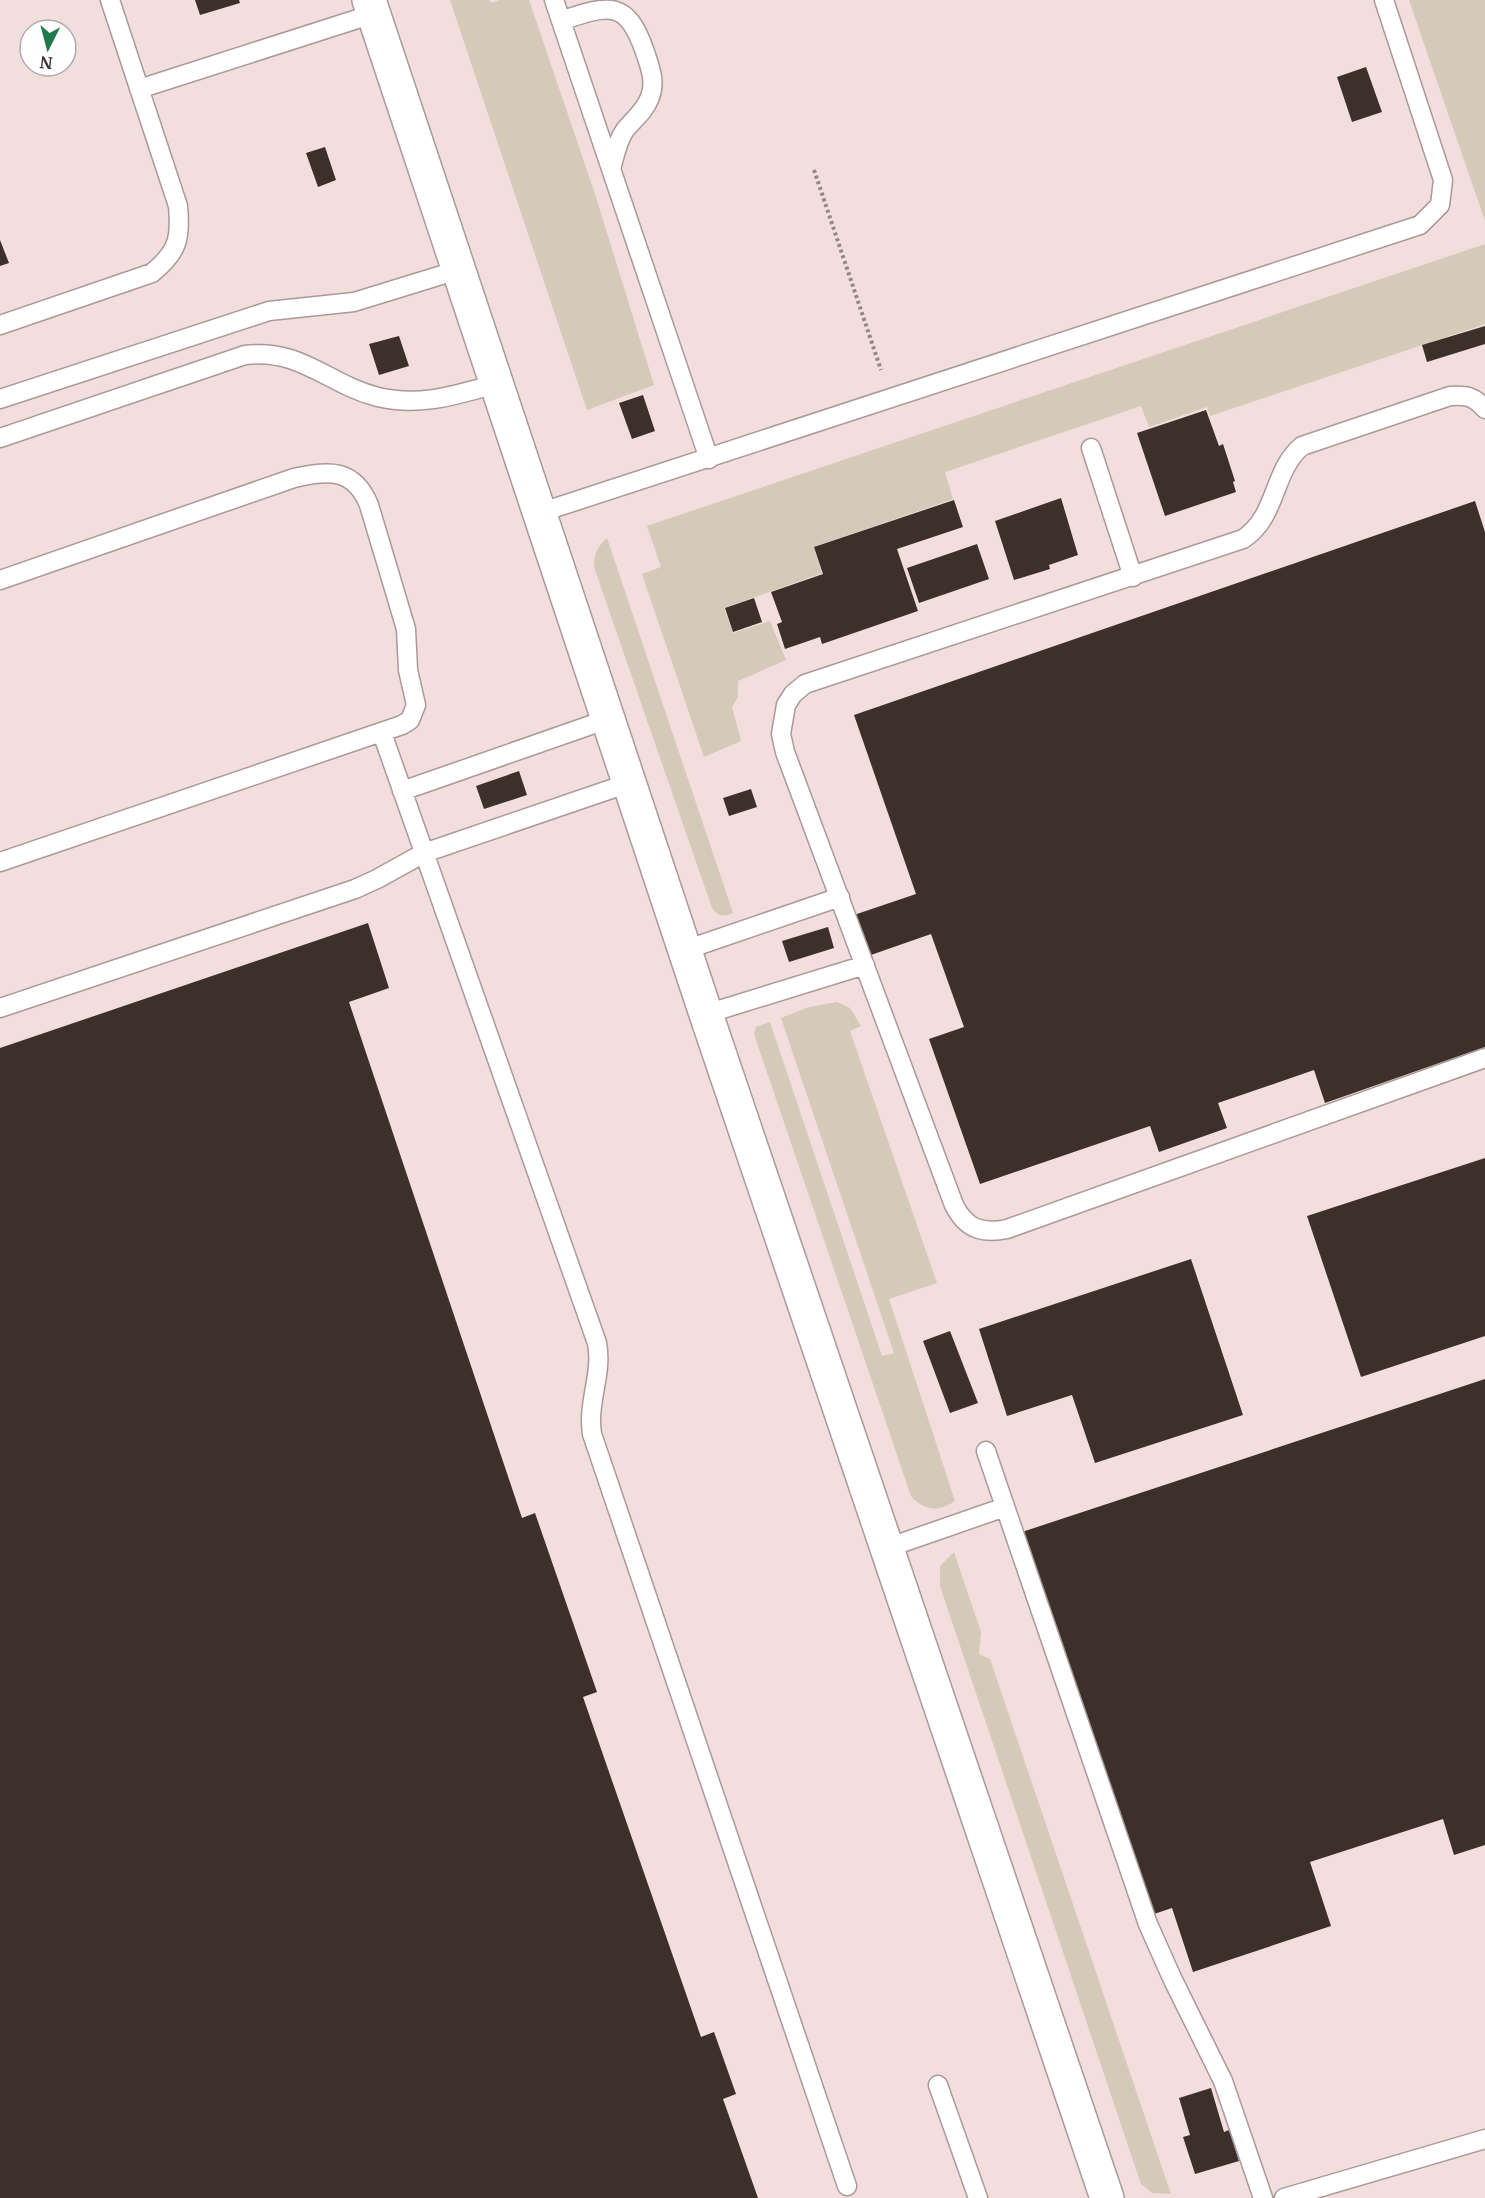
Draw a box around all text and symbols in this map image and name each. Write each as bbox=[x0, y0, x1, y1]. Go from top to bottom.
north arrow bbox=[18, 18, 78, 78]
text: N bbox=[39, 52, 54, 74]

